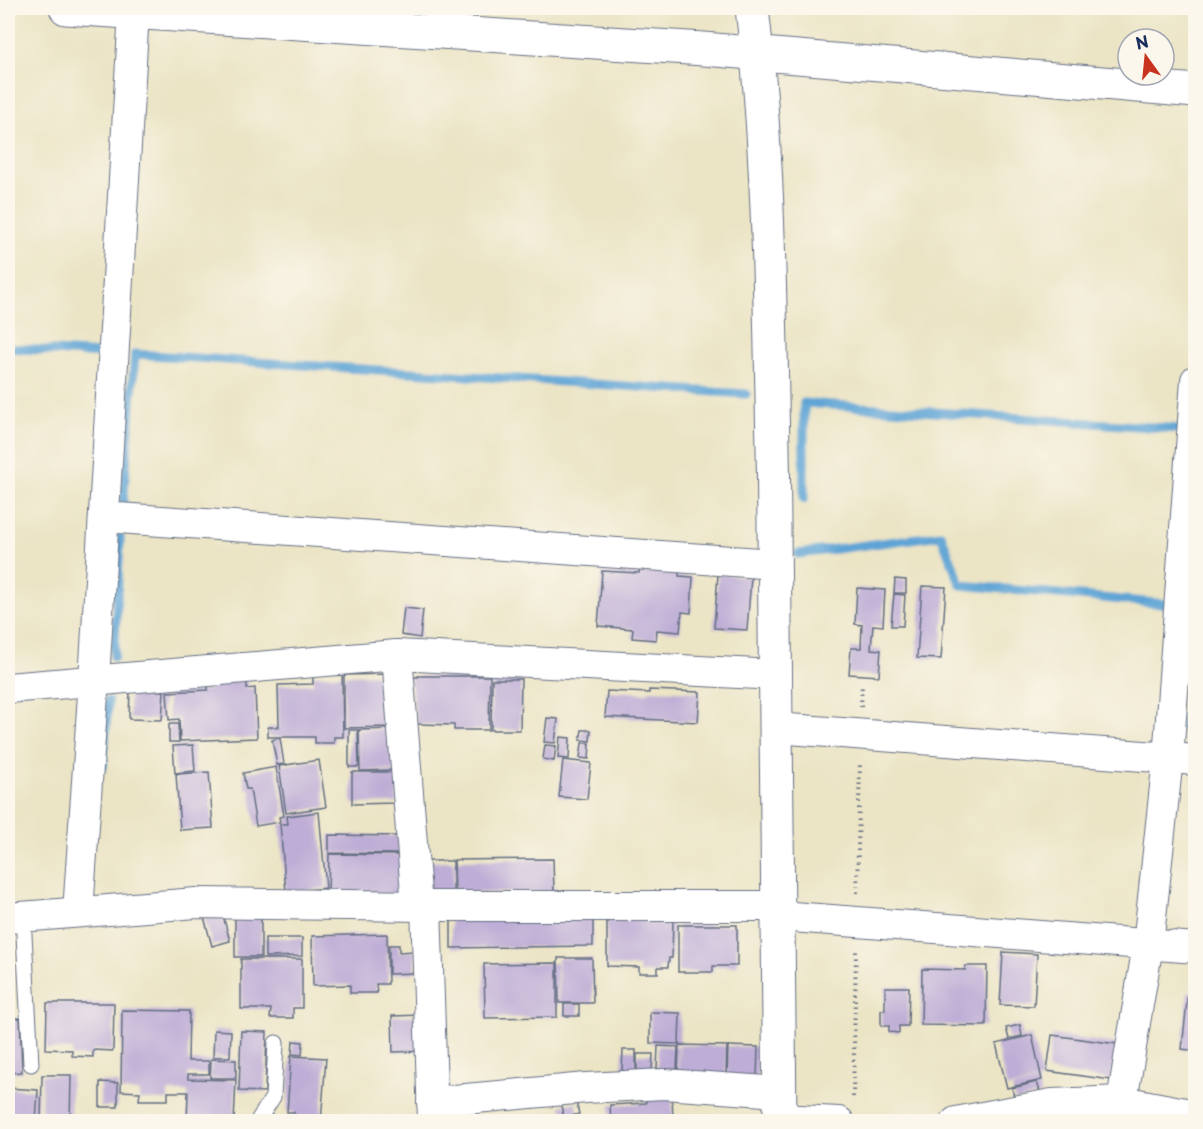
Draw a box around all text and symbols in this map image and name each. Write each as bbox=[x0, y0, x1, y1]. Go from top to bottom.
north arrow bbox=[1116, 27, 1176, 87]
text: N bbox=[1133, 28, 1151, 55]

